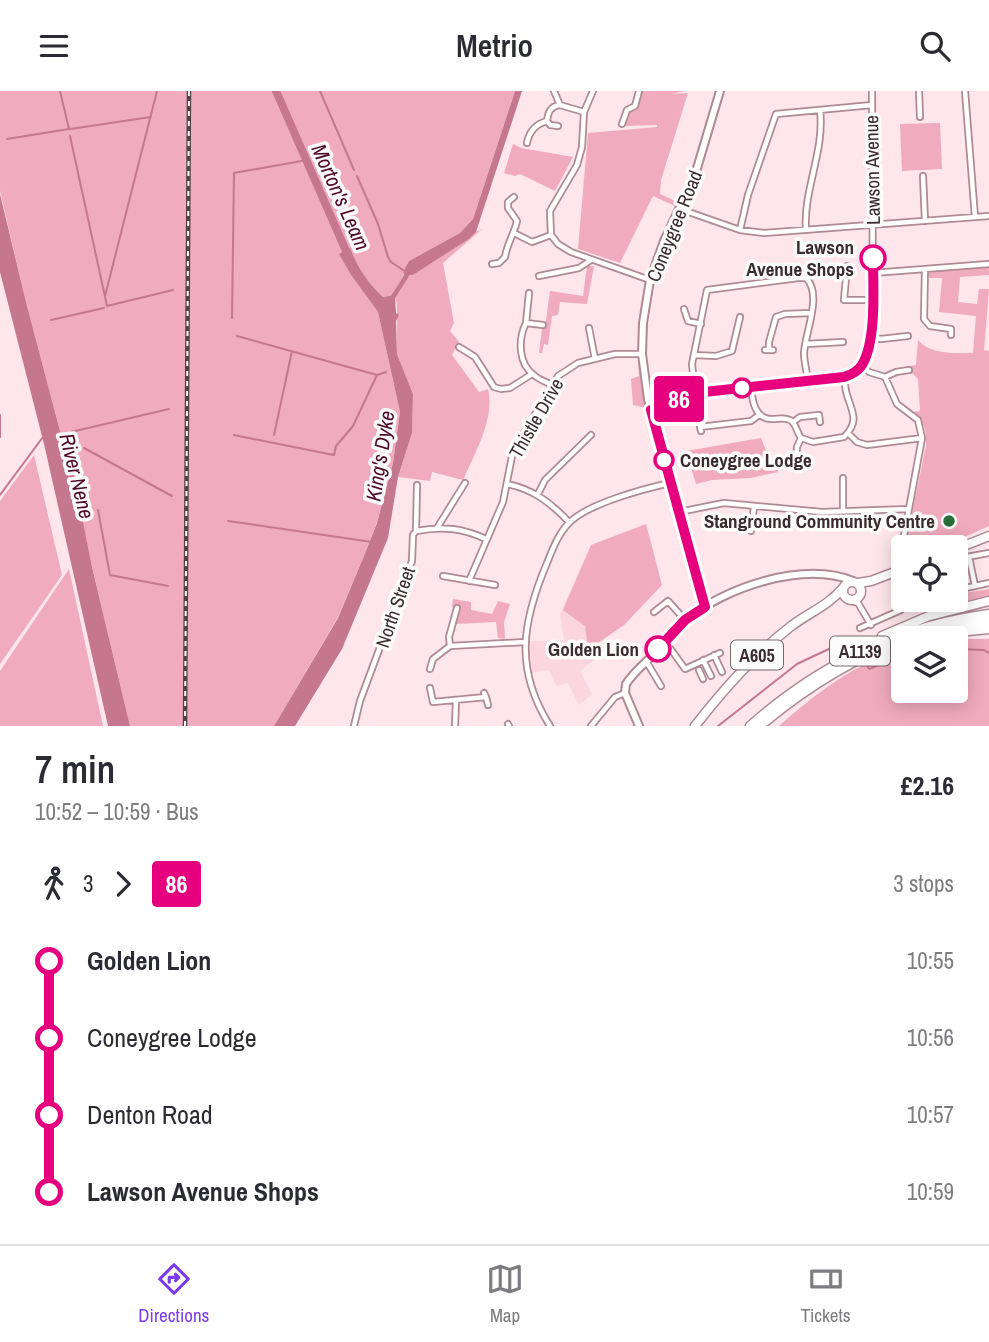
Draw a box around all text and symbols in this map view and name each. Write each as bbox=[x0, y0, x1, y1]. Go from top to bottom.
text: Metrio bbox=[456, 24, 533, 67]
icon: menu bbox=[35, 27, 73, 65]
icon: search bbox=[916, 27, 954, 65]
street label: Lawson Avenue bbox=[858, 115, 886, 225]
water label: Morton's Leam bbox=[305, 139, 377, 255]
street label: Coneygree Road bbox=[640, 167, 708, 285]
place label: Lawson Avenue Shops bbox=[746, 234, 854, 282]
marker: Lawson Avenue Shops bbox=[860, 245, 886, 271]
street label: Thistle Drive bbox=[503, 373, 569, 463]
line badge: 86 bbox=[648, 376, 710, 422]
unlabelled marker bbox=[732, 378, 752, 398]
text: 86 bbox=[668, 383, 690, 415]
water label: King's Dyke bbox=[359, 409, 401, 503]
water label: River Nene bbox=[52, 430, 102, 522]
place label: Coneygree Lodge bbox=[680, 447, 812, 473]
marker: Coneygree Lodge bbox=[654, 450, 674, 470]
place label: Stanground Community Centre bbox=[704, 508, 935, 534]
marker: Stanground Community Centre bbox=[941, 513, 957, 529]
map controls bbox=[891, 535, 968, 703]
button: locate bbox=[891, 535, 968, 612]
street label: North Street bbox=[369, 562, 421, 651]
button: layers bbox=[891, 626, 968, 703]
place label: Golden Lion bbox=[548, 636, 639, 662]
marker: Golden Lion bbox=[645, 636, 671, 662]
road number: A1139 bbox=[830, 637, 890, 665]
road number: A605 bbox=[731, 641, 783, 669]
text: 7 min bbox=[35, 744, 115, 795]
text: £2.16 bbox=[901, 768, 954, 803]
text: 10:52 – 10:59 · Bus bbox=[35, 796, 199, 827]
icon: walk bbox=[35, 865, 73, 903]
icon: forward bbox=[104, 865, 142, 903]
text: 3 bbox=[83, 868, 94, 899]
text: 86 bbox=[166, 868, 187, 900]
text: 3 stops bbox=[893, 868, 954, 899]
text: Golden Lion bbox=[87, 943, 211, 978]
text: 10:55 bbox=[907, 945, 954, 976]
text: Coneygree Lodge bbox=[87, 1020, 257, 1055]
text: 10:56 bbox=[907, 1022, 954, 1053]
text: Denton Road bbox=[87, 1097, 213, 1132]
text: 10:57 bbox=[907, 1099, 954, 1130]
text: Lawson Avenue Shops bbox=[87, 1174, 319, 1209]
text: 10:59 bbox=[907, 1176, 954, 1207]
tab: Directions bbox=[138, 1260, 209, 1328]
tab: Map bbox=[486, 1260, 524, 1328]
tab: Tickets bbox=[801, 1260, 851, 1328]

